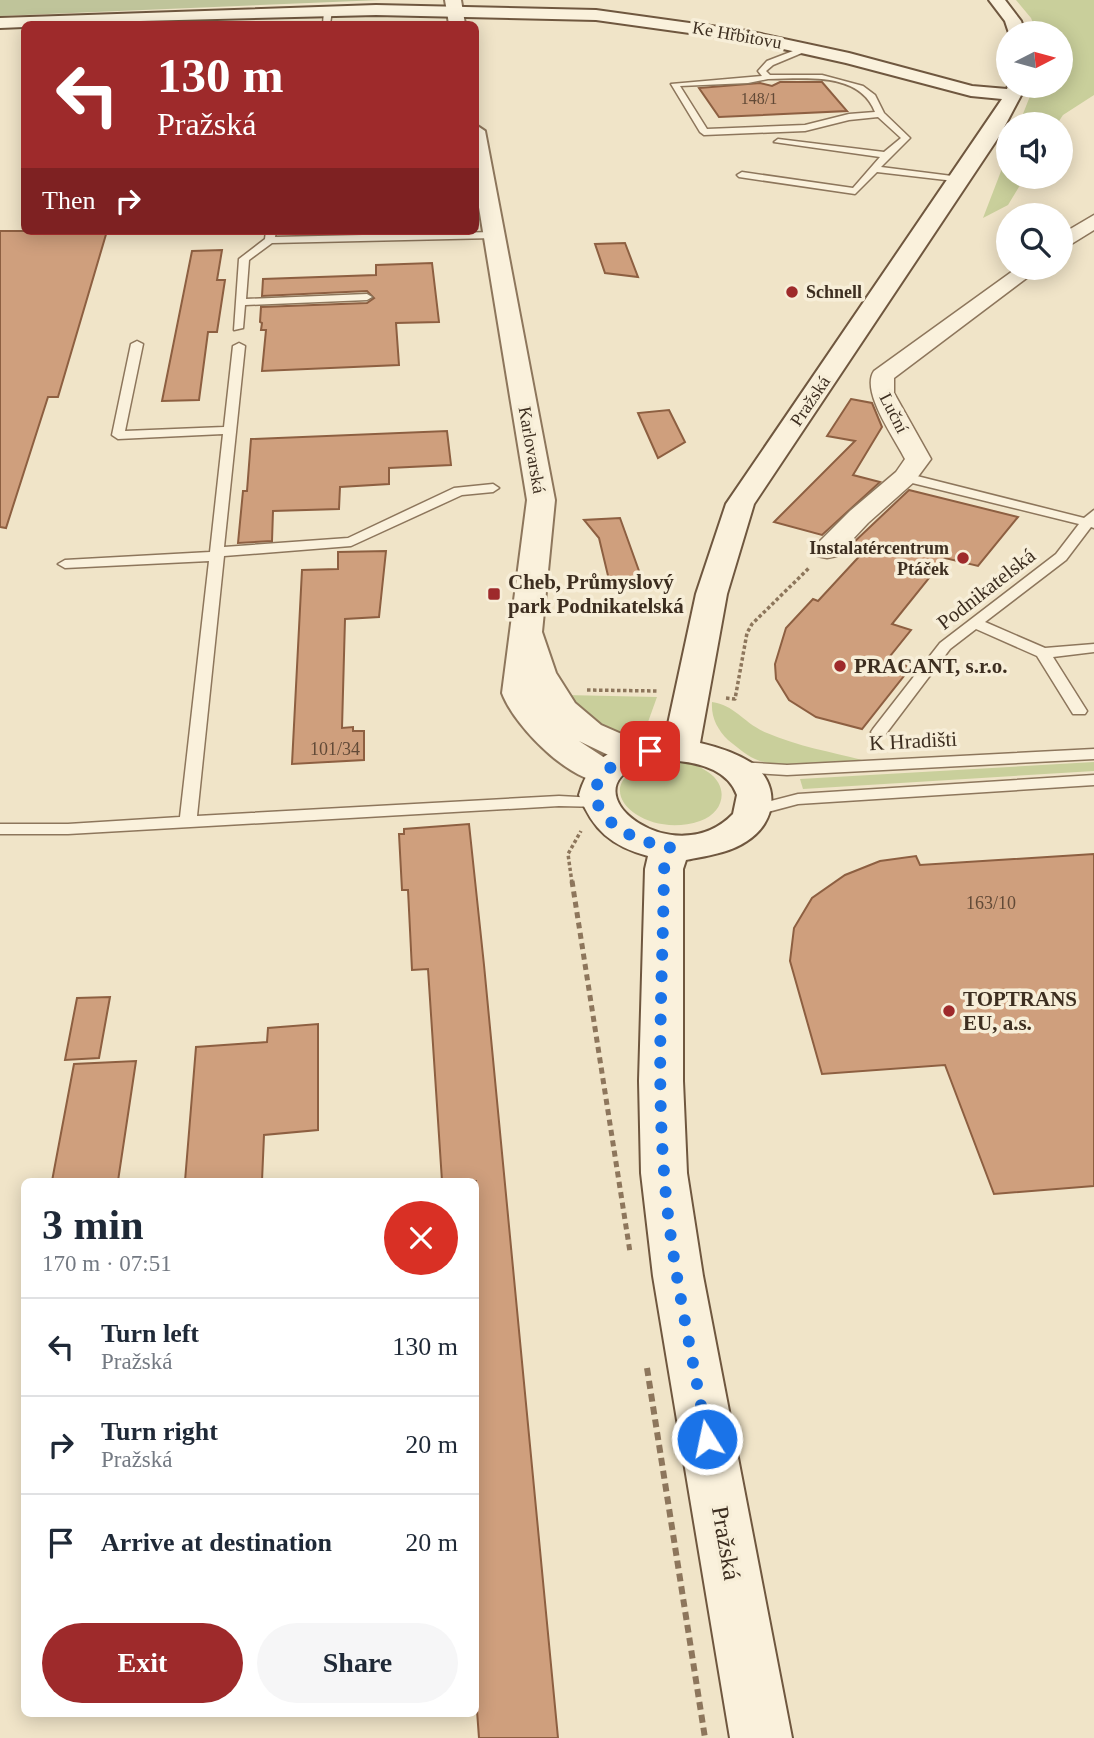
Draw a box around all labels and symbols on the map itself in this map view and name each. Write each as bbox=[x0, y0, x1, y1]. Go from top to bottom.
street label: Ke Hřbitovu bbox=[691, 17, 783, 53]
north arrow bbox=[996, 21, 1073, 98]
house number: 148/1 bbox=[741, 90, 777, 107]
place label: Schnell bbox=[806, 282, 862, 302]
marker: Schnell bbox=[784, 284, 800, 300]
street label: Pražská bbox=[786, 372, 834, 430]
street label: Luční bbox=[876, 390, 912, 436]
street label: Karlovarská bbox=[515, 405, 549, 495]
place label: Instalatércentrum Ptáček bbox=[809, 538, 949, 579]
street label: Podnikatelská bbox=[932, 543, 1040, 635]
marker: Instalatércentrum Ptáček bbox=[955, 550, 971, 566]
place label: Cheb, Průmyslový park Podnikatelská bbox=[508, 570, 684, 618]
marker: Cheb, Průmyslový park Podnikatelská bbox=[486, 586, 502, 602]
place label: PRACANT, s.r.o. bbox=[854, 654, 1007, 678]
marker: PRACANT, s.r.o. bbox=[832, 658, 848, 674]
pin bbox=[620, 721, 680, 781]
street label: K Hradišti bbox=[868, 727, 958, 755]
house number: 101/34 bbox=[310, 739, 360, 759]
house number: 163/10 bbox=[966, 893, 1016, 913]
place label: TOPTRANS EU, a.s. bbox=[963, 987, 1077, 1035]
marker: TOPTRANS EU, a.s. bbox=[941, 1003, 957, 1019]
position arrow bbox=[670, 1402, 744, 1476]
street label: Pražská bbox=[707, 1504, 745, 1582]

